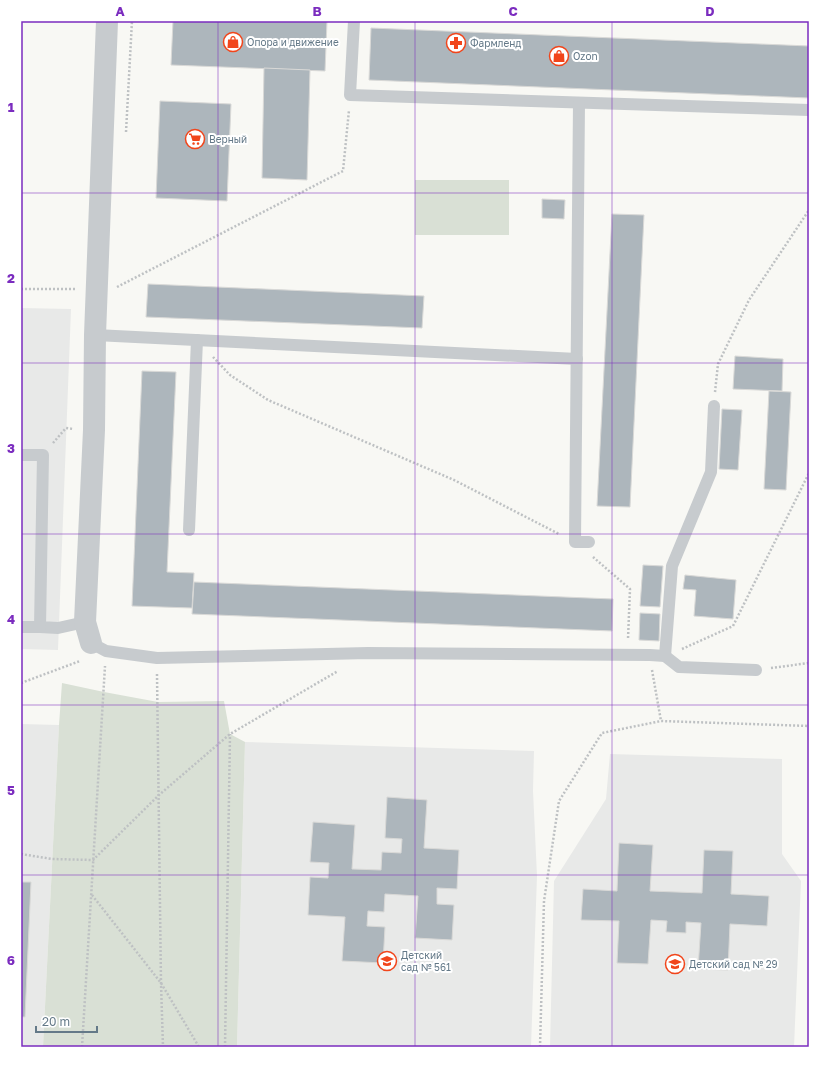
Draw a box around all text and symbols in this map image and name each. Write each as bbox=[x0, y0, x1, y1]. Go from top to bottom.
text: A bbox=[115, 3, 125, 19]
text: B bbox=[312, 3, 322, 19]
text: C bbox=[508, 3, 518, 19]
text: D bbox=[705, 3, 715, 19]
shop icon: Опора и движение bbox=[222, 31, 244, 53]
pharmacy icon: Фармленд bbox=[445, 32, 467, 54]
place label: Опора и движение bbox=[247, 36, 339, 48]
place label: Фармленд bbox=[470, 37, 521, 49]
shop icon: Ozon bbox=[548, 45, 570, 67]
place label: Ozon bbox=[573, 50, 598, 62]
text: 1 bbox=[8, 99, 15, 115]
supermarket icon: Верный bbox=[184, 128, 206, 150]
place label: Верный bbox=[209, 133, 247, 145]
text: 2 bbox=[7, 270, 15, 286]
text: 3 bbox=[7, 440, 15, 456]
text: 4 bbox=[7, 611, 15, 627]
text: 5 bbox=[7, 782, 15, 798]
place label: Детский сад № 561 bbox=[401, 949, 451, 973]
school or university icon: Детский сад № 561 bbox=[376, 950, 398, 972]
text: 6 bbox=[7, 952, 15, 968]
school or university icon: Детский сад № 29 bbox=[664, 953, 686, 975]
place label: Детский сад № 29 bbox=[689, 958, 778, 970]
scale bar bbox=[36, 1008, 97, 1034]
text: 20 m bbox=[42, 1014, 70, 1029]

